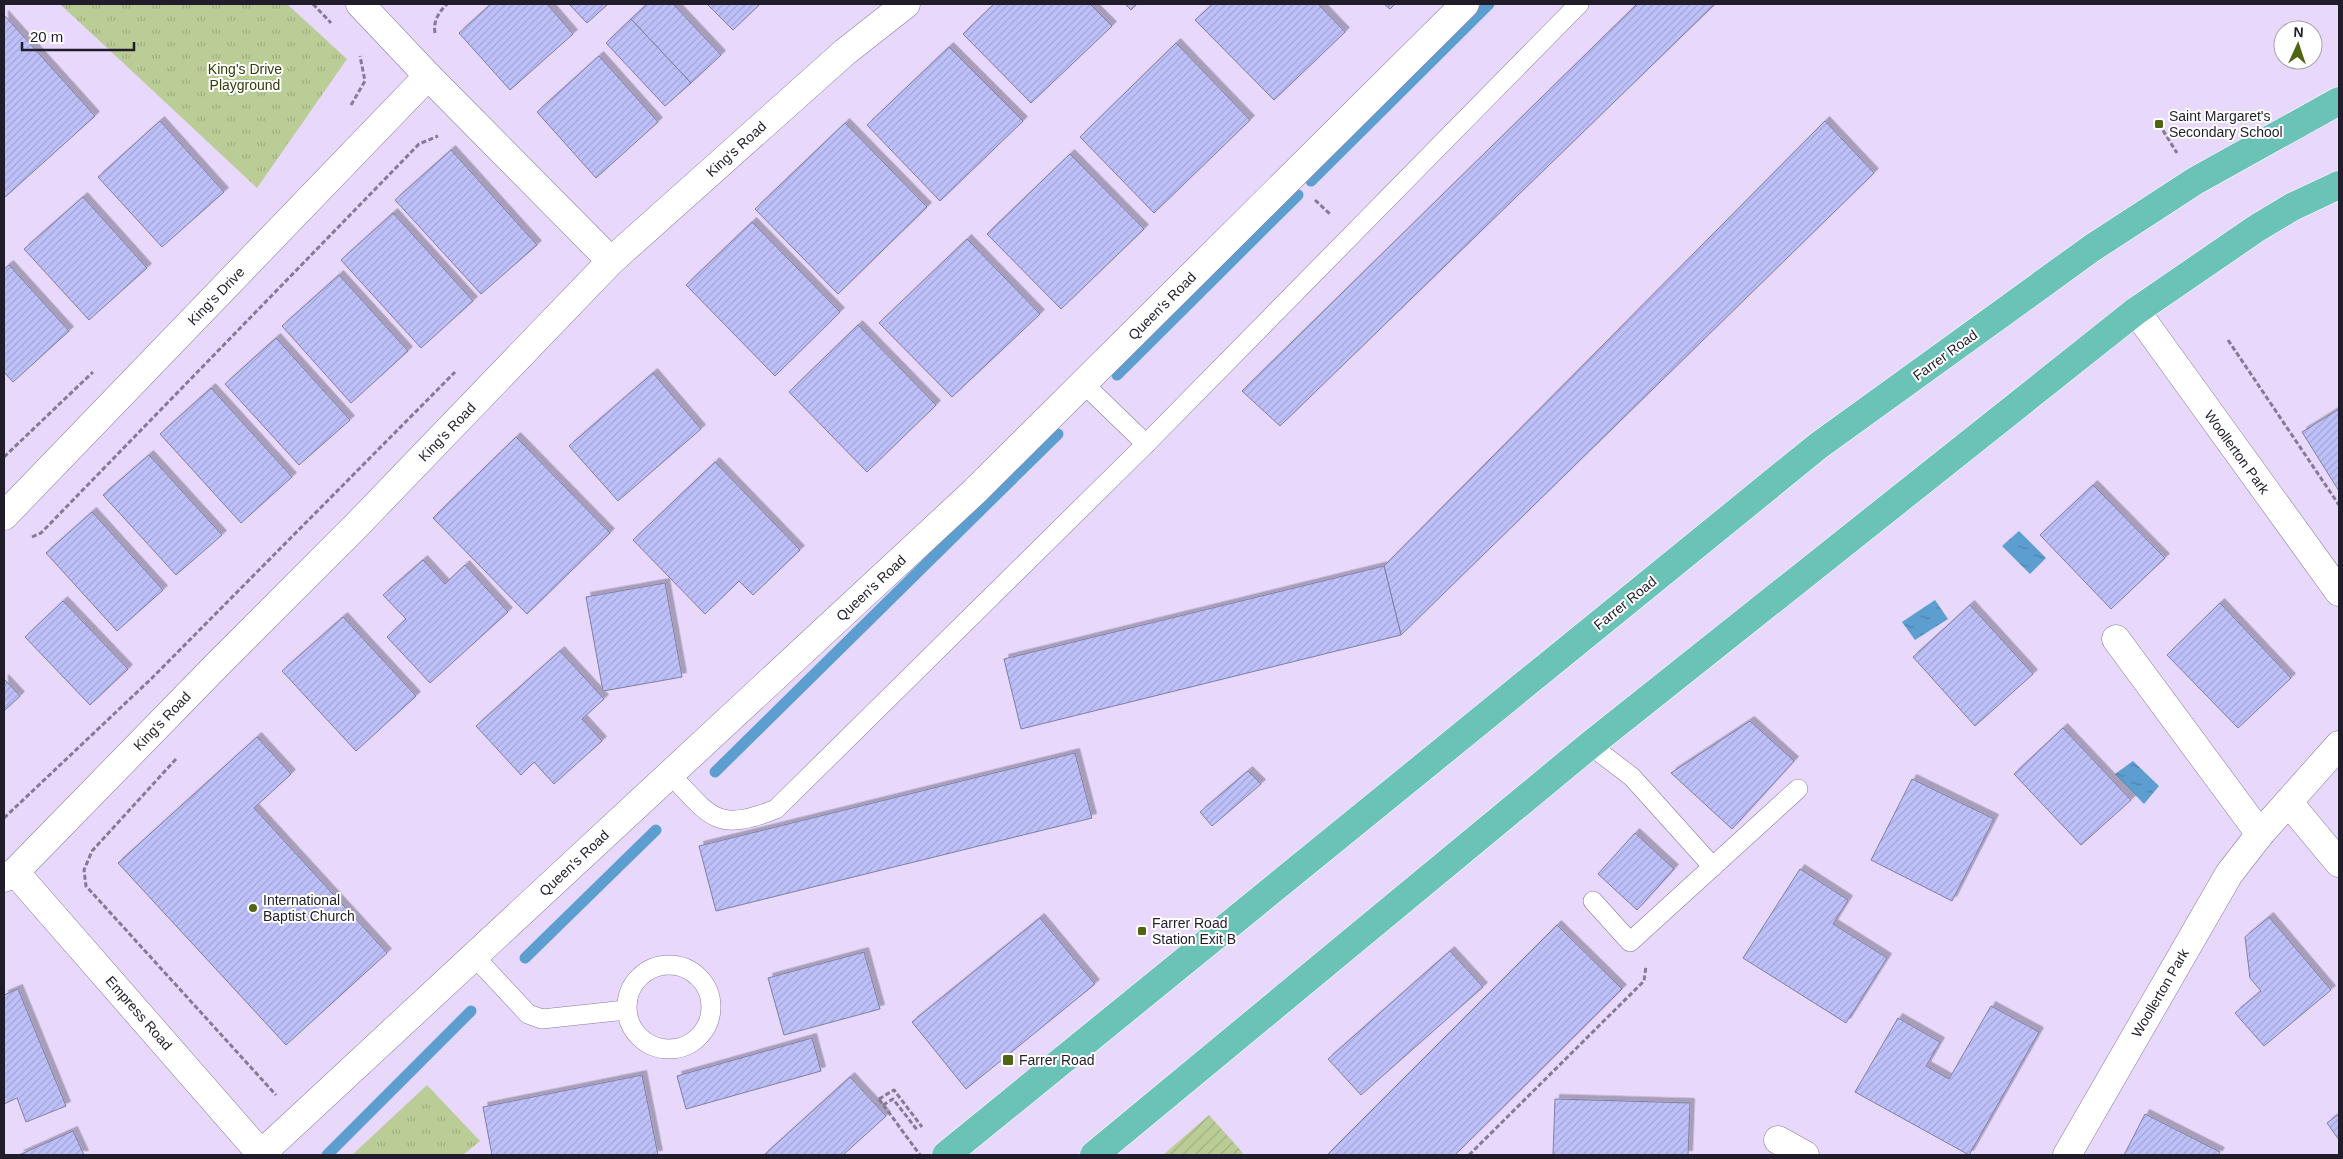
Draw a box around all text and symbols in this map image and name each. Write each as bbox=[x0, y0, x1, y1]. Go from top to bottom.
scale bar bbox=[22, 20, 135, 52]
north arrow bbox=[2273, 20, 2323, 70]
text: N bbox=[2293, 24, 2304, 40]
text: 20 m bbox=[30, 28, 63, 45]
park label: King's Drive Playground bbox=[208, 61, 282, 93]
place label: Saint Margaret's Secondary School bbox=[2169, 108, 2283, 140]
street label: King's Road bbox=[703, 118, 769, 180]
marker: Saint Margaret's Secondary School bbox=[2153, 118, 2165, 130]
street label: King's Drive bbox=[184, 264, 248, 328]
street label: Queen's Road bbox=[1125, 269, 1199, 343]
street label: Farrer Road bbox=[1910, 326, 1980, 384]
street label: King's Road bbox=[415, 399, 479, 465]
street label: Woollerton Park bbox=[2201, 407, 2273, 498]
street label: Queen's Road bbox=[833, 552, 909, 624]
street label: Farrer Road bbox=[1591, 573, 1659, 633]
street label: King's Road bbox=[130, 688, 194, 754]
street label: Queen's Road bbox=[536, 827, 612, 899]
place label: International Baptist Church bbox=[263, 892, 355, 924]
marker: International Baptist Church bbox=[247, 902, 259, 914]
place label: Farrer Road Station Exit B bbox=[1152, 915, 1236, 947]
marker: Farrer Road Station Exit B bbox=[1136, 925, 1148, 937]
street label: Woollerton Park bbox=[2128, 945, 2192, 1040]
street label: Empress Road bbox=[103, 973, 175, 1053]
place label: Farrer Road bbox=[1019, 1052, 1094, 1068]
marker: Farrer Road bbox=[1001, 1053, 1015, 1067]

